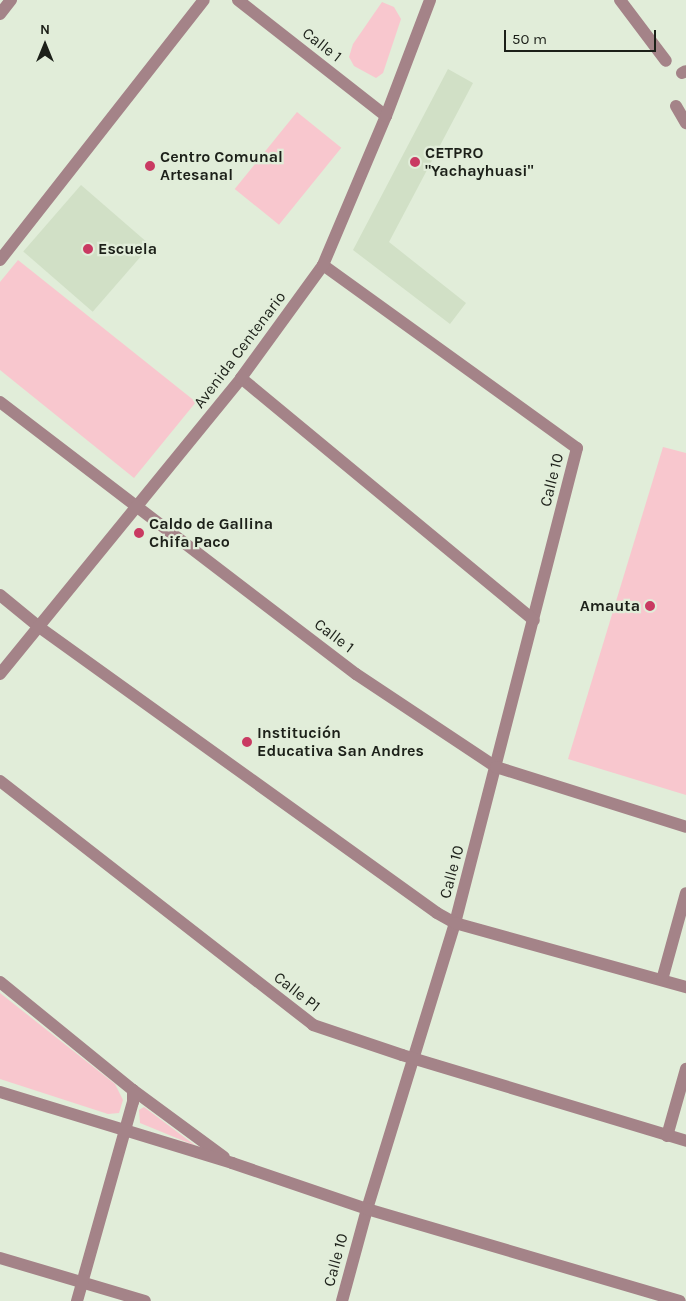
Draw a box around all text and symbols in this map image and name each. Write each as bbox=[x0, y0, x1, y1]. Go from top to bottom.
north arrow bbox=[20, 20, 70, 70]
scale bar bbox=[506, 20, 658, 52]
text: N bbox=[40, 21, 50, 38]
street label: Calle 1 bbox=[298, 24, 346, 66]
text: 50 m bbox=[512, 30, 547, 48]
place label: CETPRO "Yachayhuasi" bbox=[425, 143, 534, 181]
place label: Centro Comunal Artesanal bbox=[160, 147, 283, 185]
marker: CETPRO "Yachayhuasi" bbox=[409, 156, 421, 168]
marker: Centro Comunal Artesanal bbox=[144, 160, 156, 172]
place label: Escuela bbox=[98, 239, 157, 259]
marker: Escuela bbox=[82, 243, 94, 255]
street label: Avenida Centenario bbox=[190, 288, 290, 412]
street label: Calle 10 bbox=[536, 451, 568, 509]
place label: Caldo de Gallina Chifa Paco bbox=[149, 514, 273, 552]
marker: Caldo de Gallina Chifa Paco bbox=[133, 527, 145, 539]
place label: Amauta bbox=[580, 596, 640, 616]
marker: Amauta bbox=[644, 600, 656, 612]
street label: Calle 1 bbox=[310, 615, 358, 657]
place label: Institución Educativa San Andres bbox=[257, 723, 424, 761]
marker: Institución Educativa San Andres bbox=[241, 736, 253, 748]
street label: Calle 10 bbox=[436, 843, 468, 901]
street label: Calle P1 bbox=[270, 968, 324, 1016]
street label: Calle 10 bbox=[320, 1231, 352, 1289]

